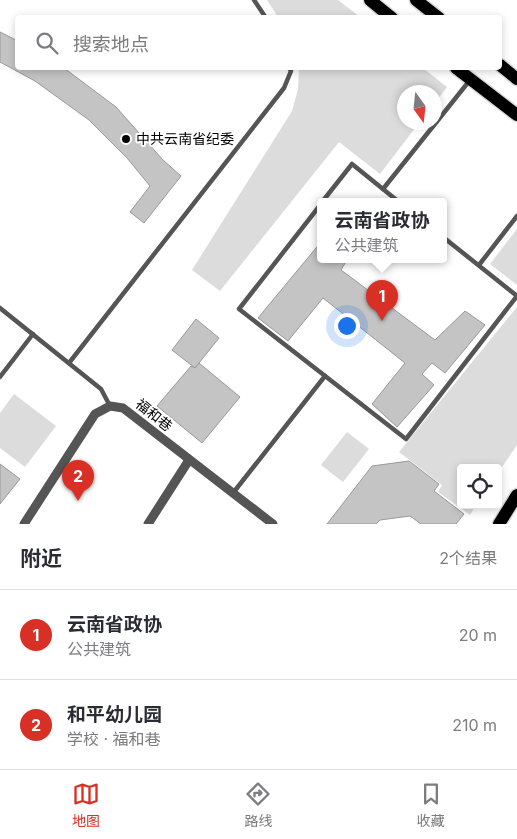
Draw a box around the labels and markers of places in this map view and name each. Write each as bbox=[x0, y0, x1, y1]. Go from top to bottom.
place label: 中共云南省纪委 bbox=[136, 130, 234, 147]
marker: 中共云南省纪委 bbox=[120, 133, 132, 145]
pin: 1 bbox=[366, 280, 398, 321]
pin: 2 bbox=[62, 460, 94, 501]

